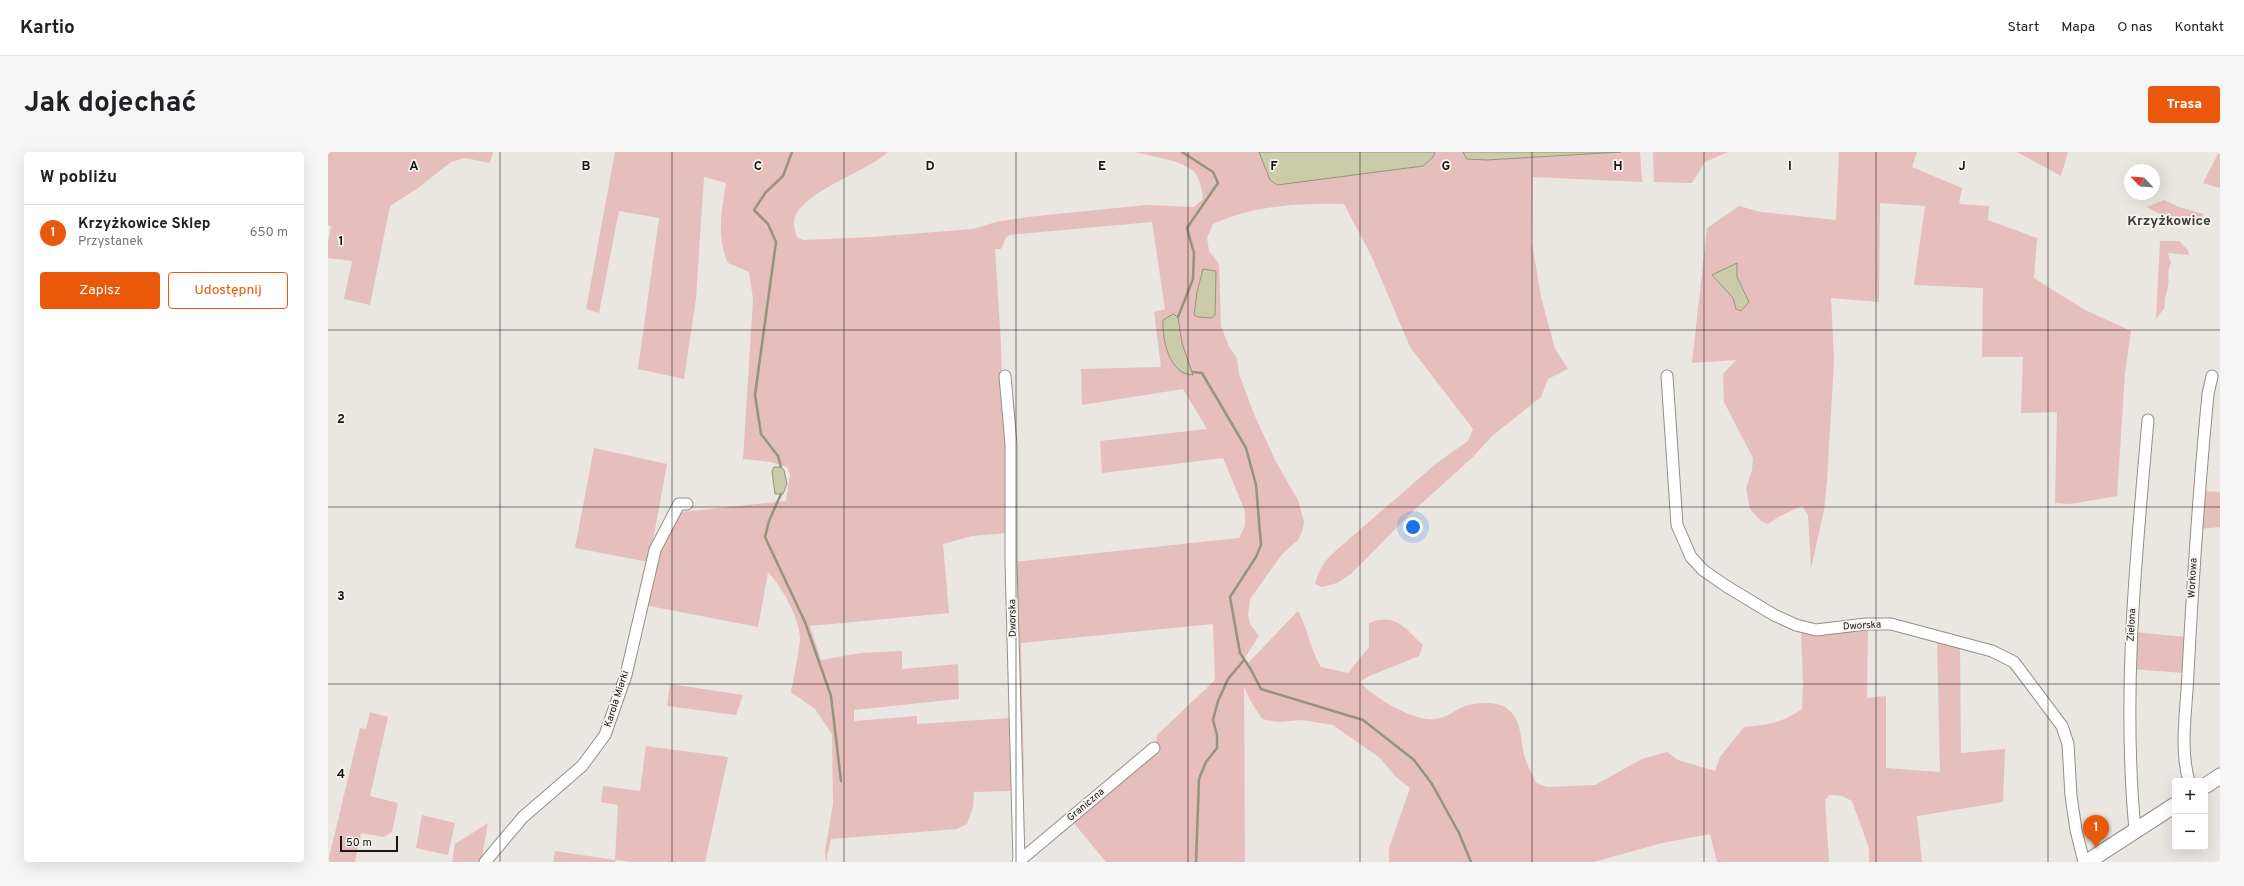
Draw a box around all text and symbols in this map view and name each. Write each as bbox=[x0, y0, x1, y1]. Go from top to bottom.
text: Kartio bbox=[20, 16, 75, 40]
text: Start bbox=[2007, 19, 2039, 36]
text: Mapa bbox=[2061, 19, 2095, 36]
text: O nas bbox=[2117, 19, 2153, 36]
text: Kontakt bbox=[2175, 19, 2224, 36]
text: Jak dojechać bbox=[24, 86, 197, 122]
button: Trasa bbox=[2148, 86, 2220, 123]
text: A bbox=[409, 159, 419, 175]
text: B bbox=[582, 159, 591, 175]
text: C bbox=[754, 159, 762, 175]
text: D bbox=[925, 159, 935, 175]
text: E bbox=[1098, 159, 1106, 175]
text: F bbox=[1270, 159, 1278, 175]
text: G bbox=[1442, 159, 1451, 175]
text: H bbox=[1613, 159, 1623, 175]
text: I bbox=[1788, 159, 1792, 175]
text: J bbox=[1958, 159, 1966, 175]
north arrow bbox=[2124, 164, 2160, 200]
text: W pobliżu bbox=[40, 167, 117, 189]
district label: Krzyżkowice bbox=[2127, 213, 2211, 230]
text: Krzyżkowice Sklep bbox=[78, 215, 210, 234]
text: 1 bbox=[50, 225, 56, 241]
text: 650 m bbox=[250, 225, 288, 241]
text: Przystanek bbox=[78, 234, 143, 250]
text: 1 bbox=[338, 234, 344, 250]
button: Zapisz bbox=[40, 272, 160, 309]
button: Udostępnij bbox=[168, 272, 288, 309]
text: 2 bbox=[337, 412, 345, 428]
your location bbox=[1403, 517, 1423, 537]
street label: Workowa bbox=[2185, 557, 2201, 599]
text: 3 bbox=[337, 589, 345, 605]
street label: Dworska bbox=[1006, 599, 1020, 637]
street label: Zielona bbox=[2125, 608, 2139, 642]
street label: Dworska bbox=[1843, 619, 1881, 633]
street label: Karola Miarki bbox=[602, 669, 632, 729]
text: 4 bbox=[337, 767, 345, 783]
map controls bbox=[2172, 778, 2208, 850]
button: + bbox=[2172, 778, 2208, 814]
street label: Graniczna bbox=[1065, 786, 1107, 824]
button: − bbox=[2172, 814, 2208, 850]
pin: 1 bbox=[2083, 815, 2109, 848]
scale bar bbox=[340, 834, 398, 853]
text: 50 m bbox=[346, 836, 372, 850]

